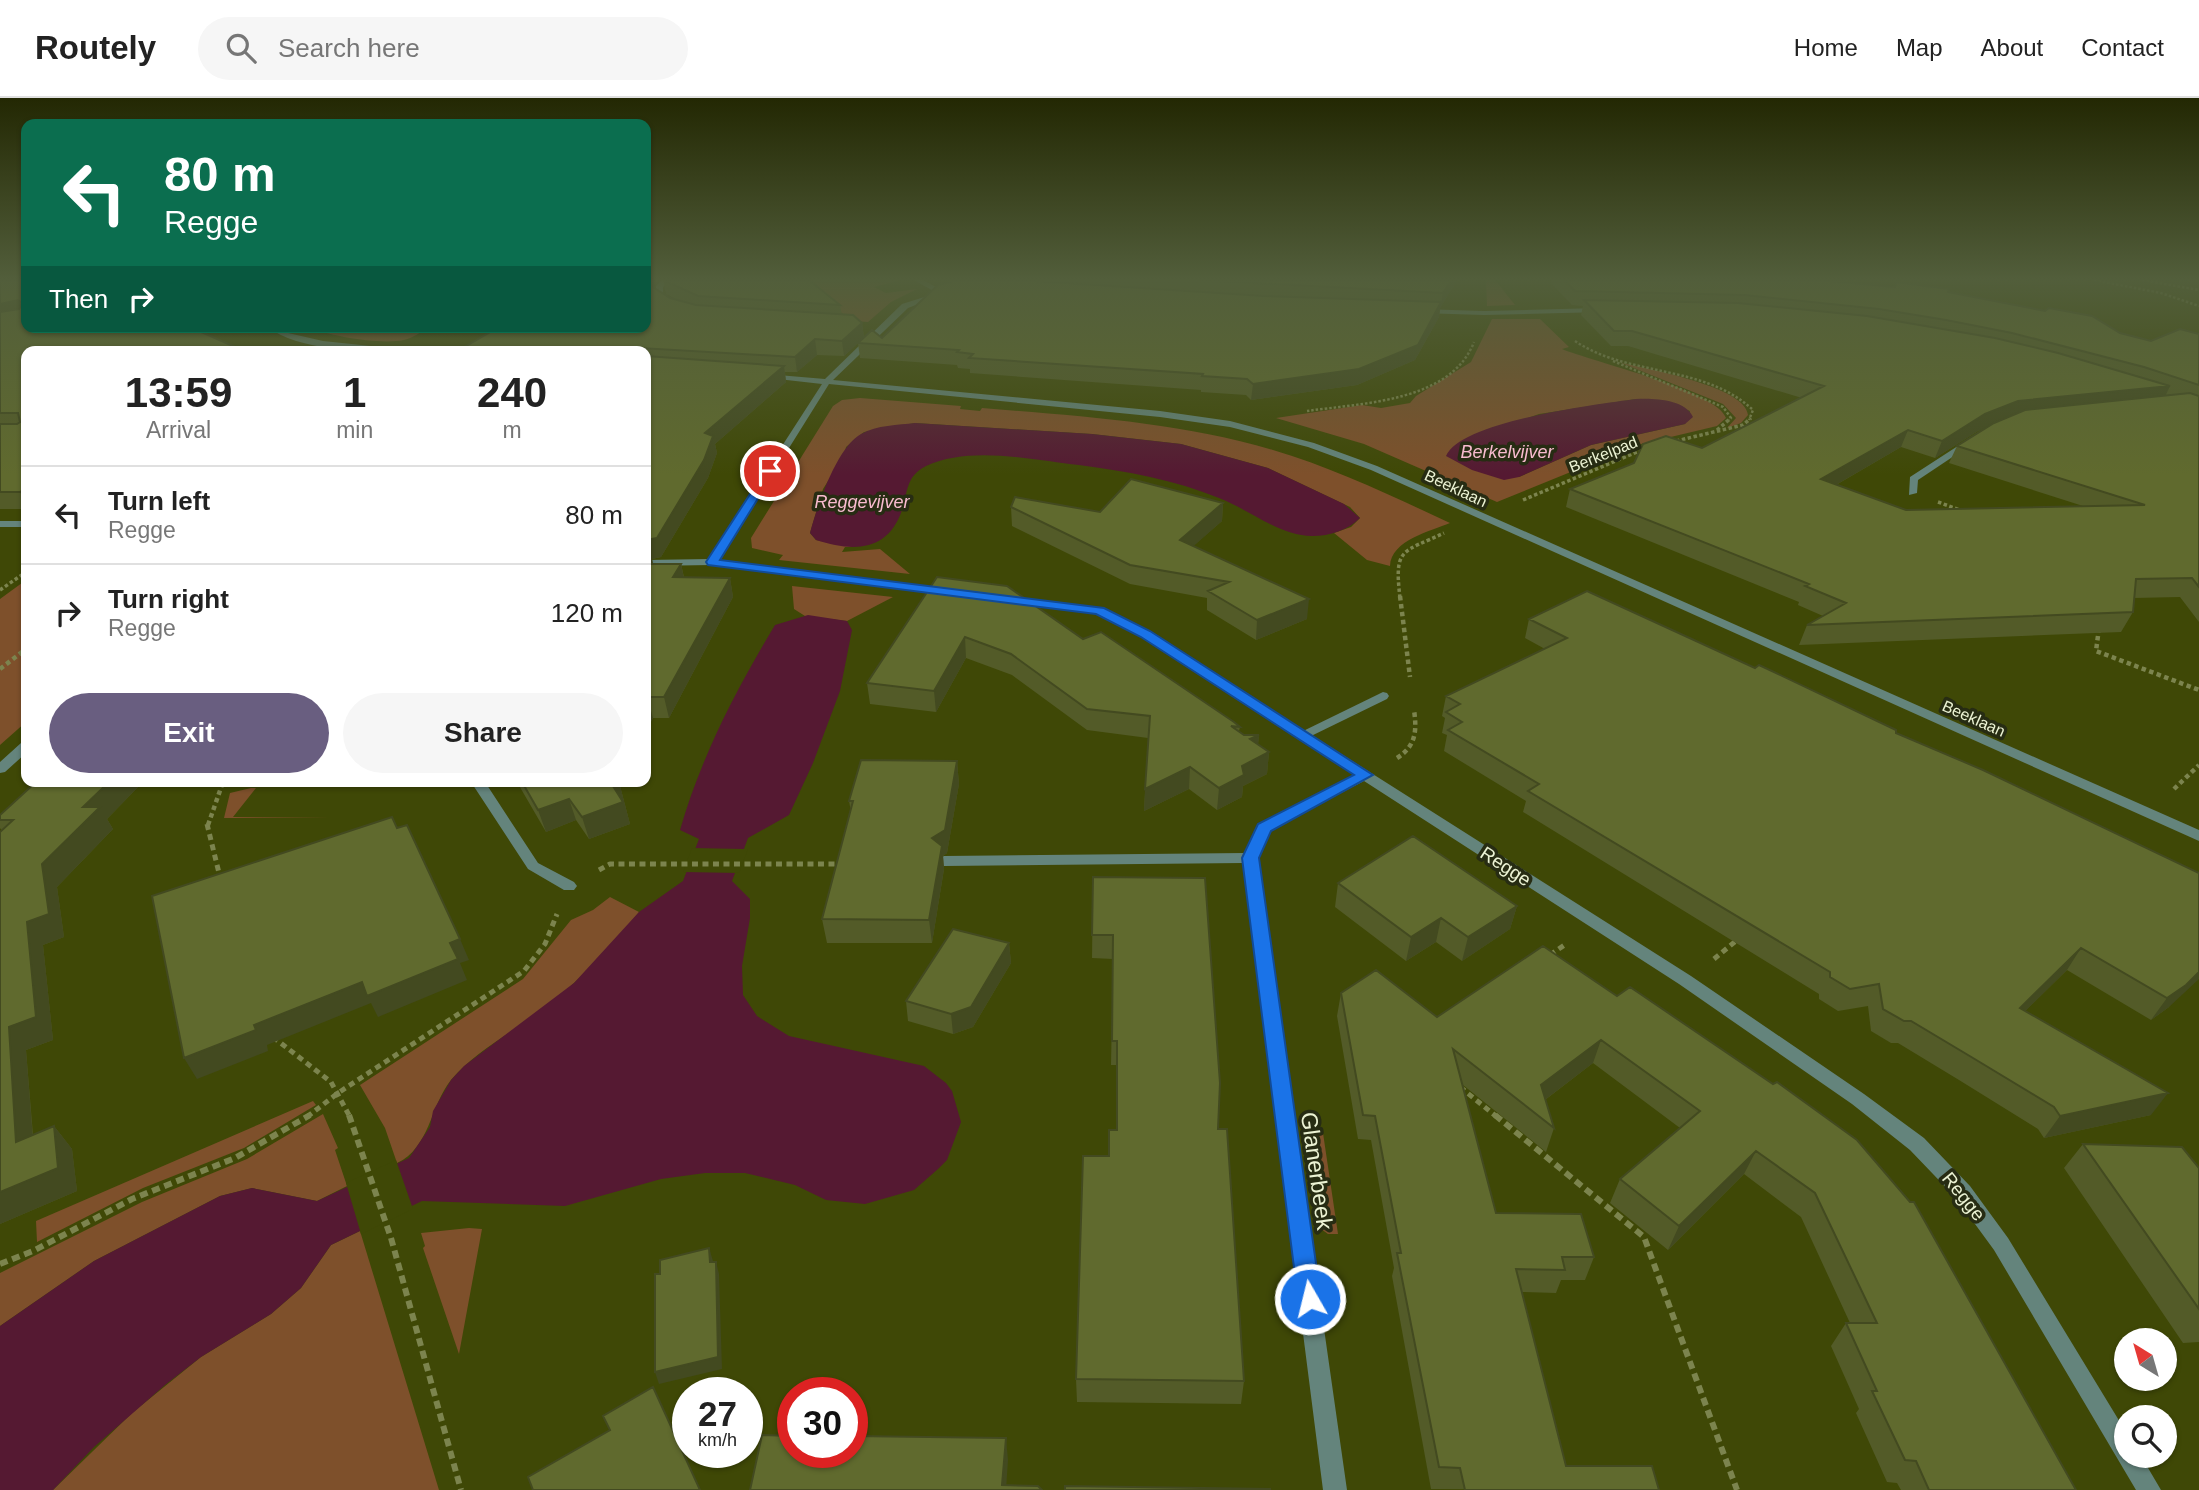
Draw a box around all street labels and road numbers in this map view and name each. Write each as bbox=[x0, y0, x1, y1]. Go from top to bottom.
street label: Berkelpad bbox=[1567, 433, 1640, 476]
street label: Beeklaan bbox=[1422, 467, 1490, 510]
street label: Beeklaan bbox=[1940, 697, 2008, 740]
street label: Regge bbox=[1477, 842, 1535, 890]
street label: Glanerbeek bbox=[1296, 1110, 1338, 1232]
street label: Regge bbox=[1938, 1168, 1989, 1225]

